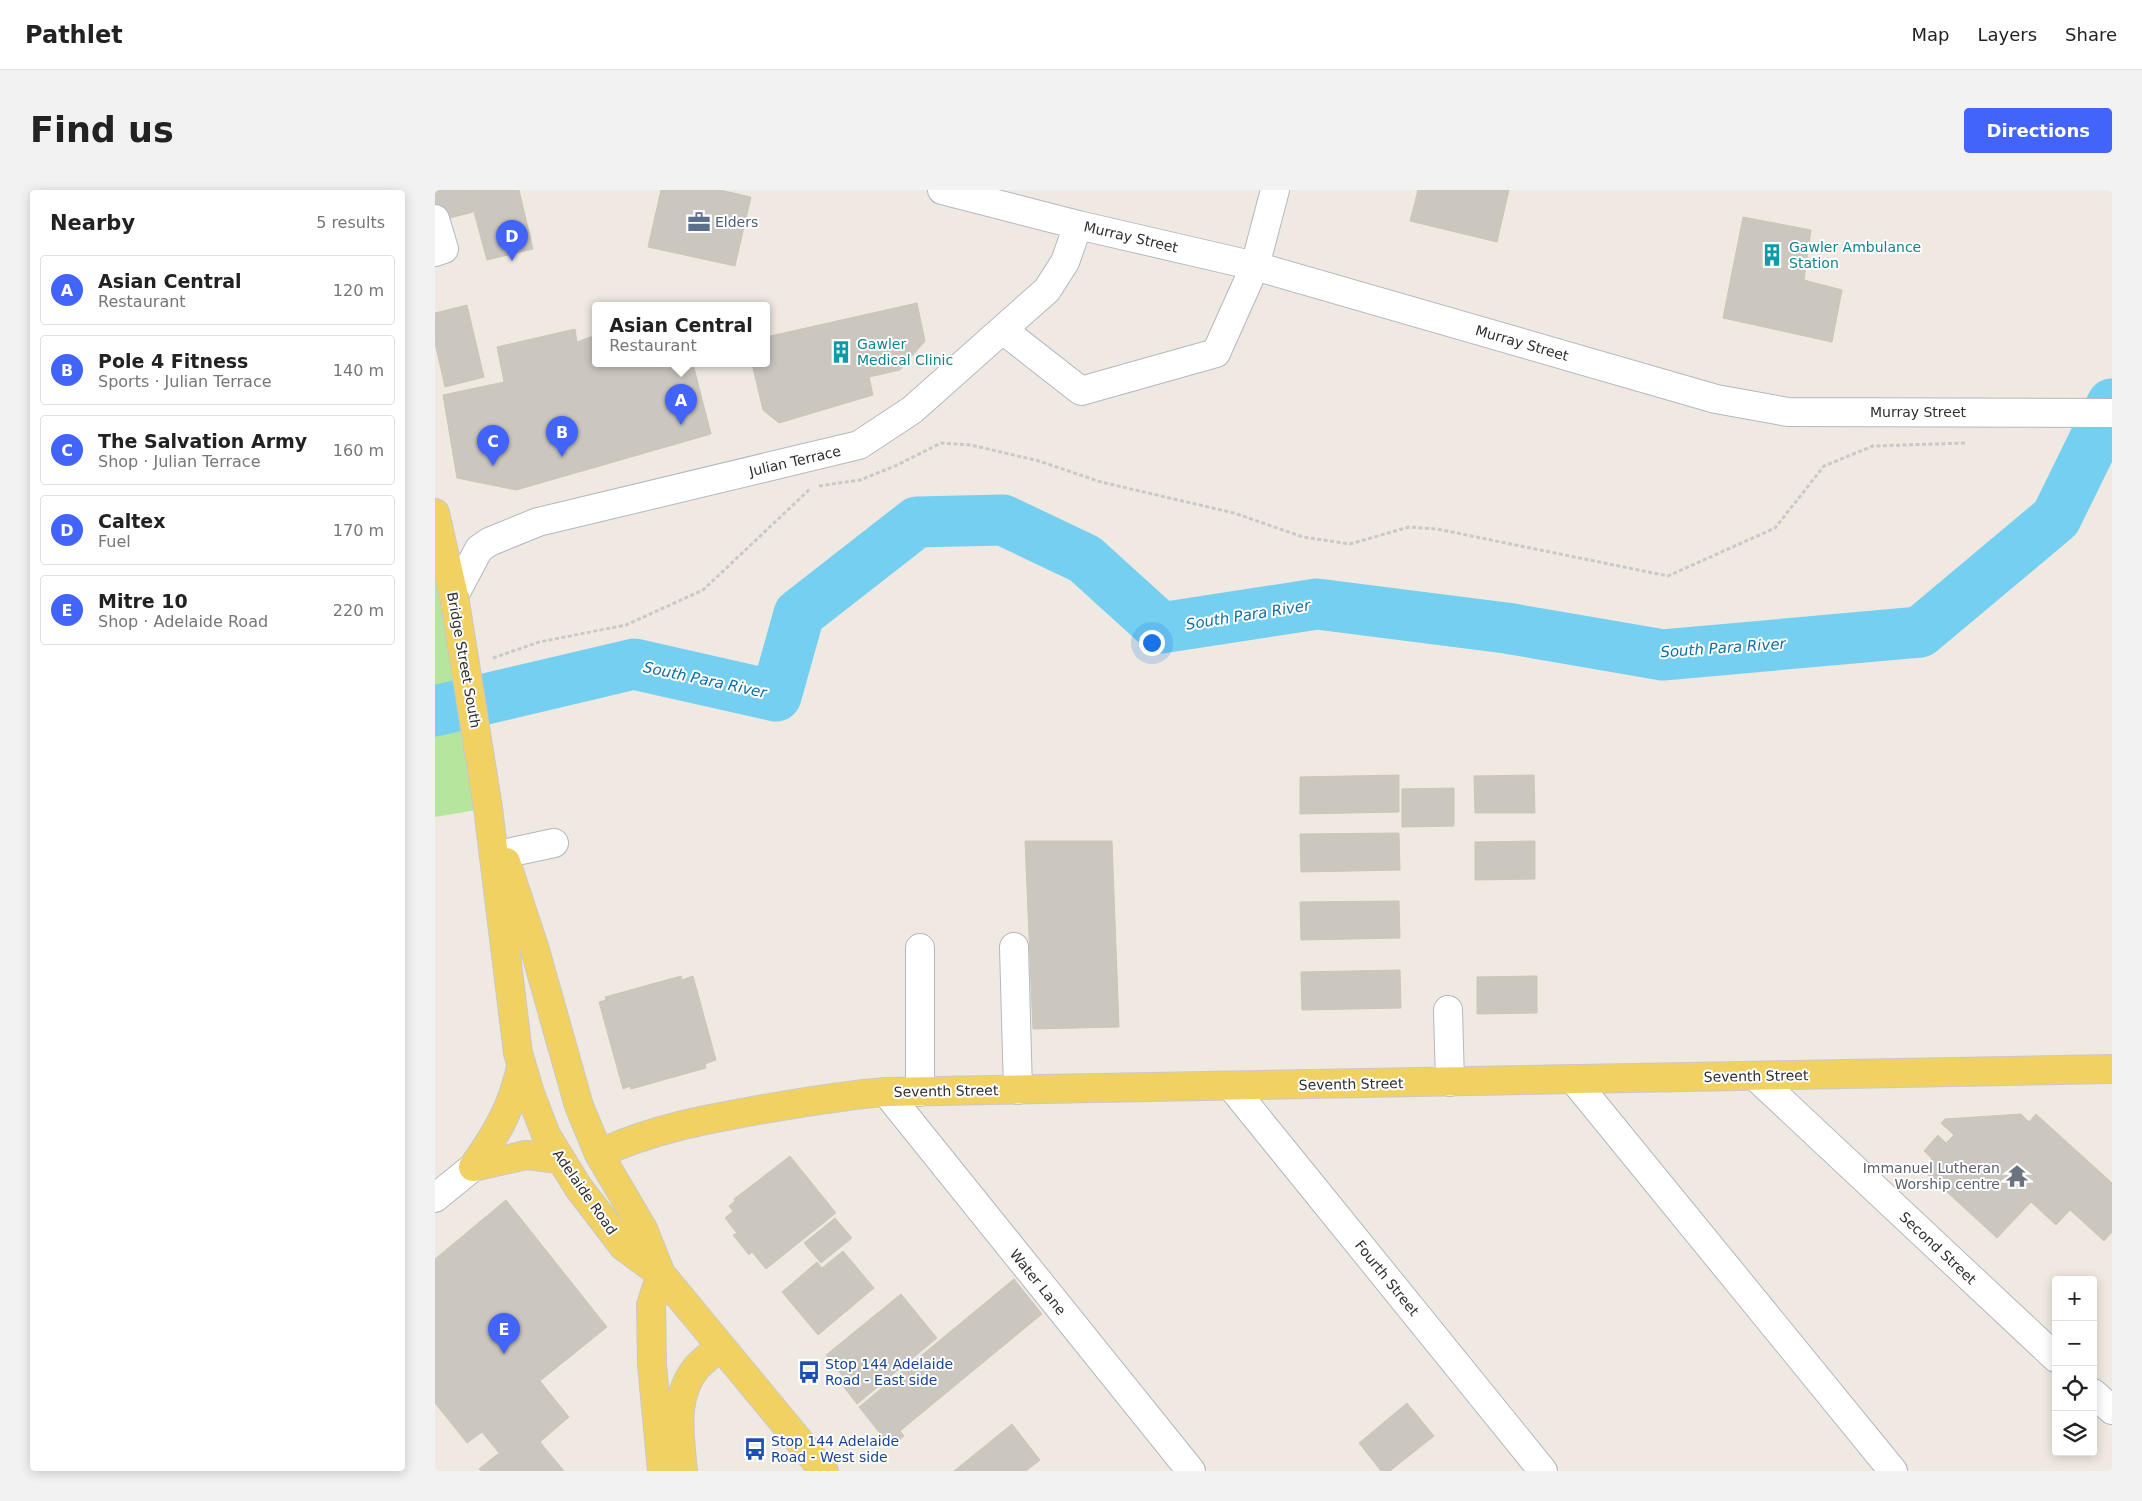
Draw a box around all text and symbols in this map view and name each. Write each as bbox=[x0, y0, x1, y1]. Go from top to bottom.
text: Pathlet bbox=[25, 21, 123, 49]
text: Map bbox=[1911, 24, 1949, 45]
text: Layers bbox=[1977, 24, 2037, 45]
text: Share bbox=[2065, 24, 2117, 45]
button: Directions bbox=[1964, 108, 2112, 153]
text: Find us bbox=[30, 110, 174, 150]
office icon: Elders bbox=[686, 209, 712, 235]
text: Nearby bbox=[50, 211, 135, 235]
text: 5 results bbox=[316, 213, 385, 232]
place label: Elders bbox=[715, 214, 758, 230]
street label: Murray Street bbox=[1082, 218, 1180, 256]
pin: D bbox=[496, 220, 528, 261]
place label: Gawler Ambulance Station bbox=[1789, 239, 1921, 271]
building icon: Gawler Ambulance Station bbox=[1759, 242, 1785, 268]
text: Asian Central bbox=[98, 270, 242, 292]
text: A bbox=[61, 281, 73, 300]
text: 120 m bbox=[333, 281, 384, 300]
text: Restaurant bbox=[98, 292, 186, 311]
popup bbox=[592, 302, 770, 367]
text: Asian Central bbox=[609, 314, 753, 336]
street label: Murray Street bbox=[1474, 322, 1571, 364]
text: Restaurant bbox=[609, 336, 697, 355]
place label: Gawler Medical Clinic bbox=[857, 336, 953, 368]
building icon: Gawler Medical Clinic bbox=[828, 339, 854, 365]
text: Pole 4 Fitness bbox=[98, 350, 248, 372]
text: B bbox=[61, 361, 73, 380]
text: 140 m bbox=[333, 361, 384, 380]
text: Sports · Julian Terrace bbox=[98, 372, 272, 391]
pin: A bbox=[665, 384, 697, 425]
street label: Murray Street bbox=[1870, 404, 1967, 420]
pin: B bbox=[546, 416, 578, 457]
pin: C bbox=[477, 425, 509, 466]
text: The Salvation Army bbox=[98, 430, 307, 452]
text: C bbox=[61, 441, 73, 460]
text: 160 m bbox=[333, 441, 384, 460]
street label: Julian Terrace bbox=[747, 443, 842, 480]
text: Shop · Julian Terrace bbox=[98, 452, 261, 471]
text: Caltex bbox=[98, 510, 166, 532]
text: D bbox=[60, 521, 74, 540]
text: 170 m bbox=[333, 521, 384, 540]
text: Fuel bbox=[98, 532, 131, 551]
text: Mitre 10 bbox=[98, 590, 188, 612]
street label: Bridge Street South bbox=[444, 591, 484, 729]
water label: South Para River bbox=[1185, 596, 1312, 634]
text: E bbox=[62, 601, 72, 620]
text: 220 m bbox=[333, 601, 384, 620]
text: Shop · Adelaide Road bbox=[98, 612, 268, 631]
your location bbox=[1139, 630, 1165, 656]
water label: South Para River bbox=[1660, 635, 1787, 661]
water label: South Para River bbox=[642, 658, 769, 702]
street label: Seventh Street bbox=[1704, 1067, 1809, 1085]
street label: Seventh Street bbox=[1299, 1075, 1404, 1093]
street label: Seventh Street bbox=[894, 1082, 999, 1100]
street label: Adelaide Road bbox=[550, 1146, 620, 1238]
place label: Immanuel Lutheran Worship centre bbox=[1863, 1160, 2000, 1192]
temple icon: Immanuel Lutheran Worship centre bbox=[2004, 1163, 2030, 1189]
street label: Second Street bbox=[1897, 1209, 1980, 1288]
street label: Fourth Street bbox=[1352, 1237, 1423, 1319]
street label: Water Lane bbox=[1007, 1246, 1069, 1318]
map controls bbox=[2052, 1276, 2097, 1456]
button: + bbox=[2052, 1276, 2097, 1321]
pin: E bbox=[488, 1313, 520, 1354]
button: − bbox=[2052, 1321, 2097, 1366]
place label: Stop 144 Adelaide Road - East side bbox=[825, 1356, 953, 1388]
bus stop icon: Stop 144 Adelaide Road - East side bbox=[796, 1359, 822, 1385]
button: locate bbox=[2052, 1366, 2097, 1411]
button: layers bbox=[2052, 1411, 2097, 1456]
place label: Stop 144 Adelaide Road - West side bbox=[771, 1433, 899, 1465]
bus stop icon: Stop 144 Adelaide Road - West side bbox=[742, 1436, 768, 1462]

